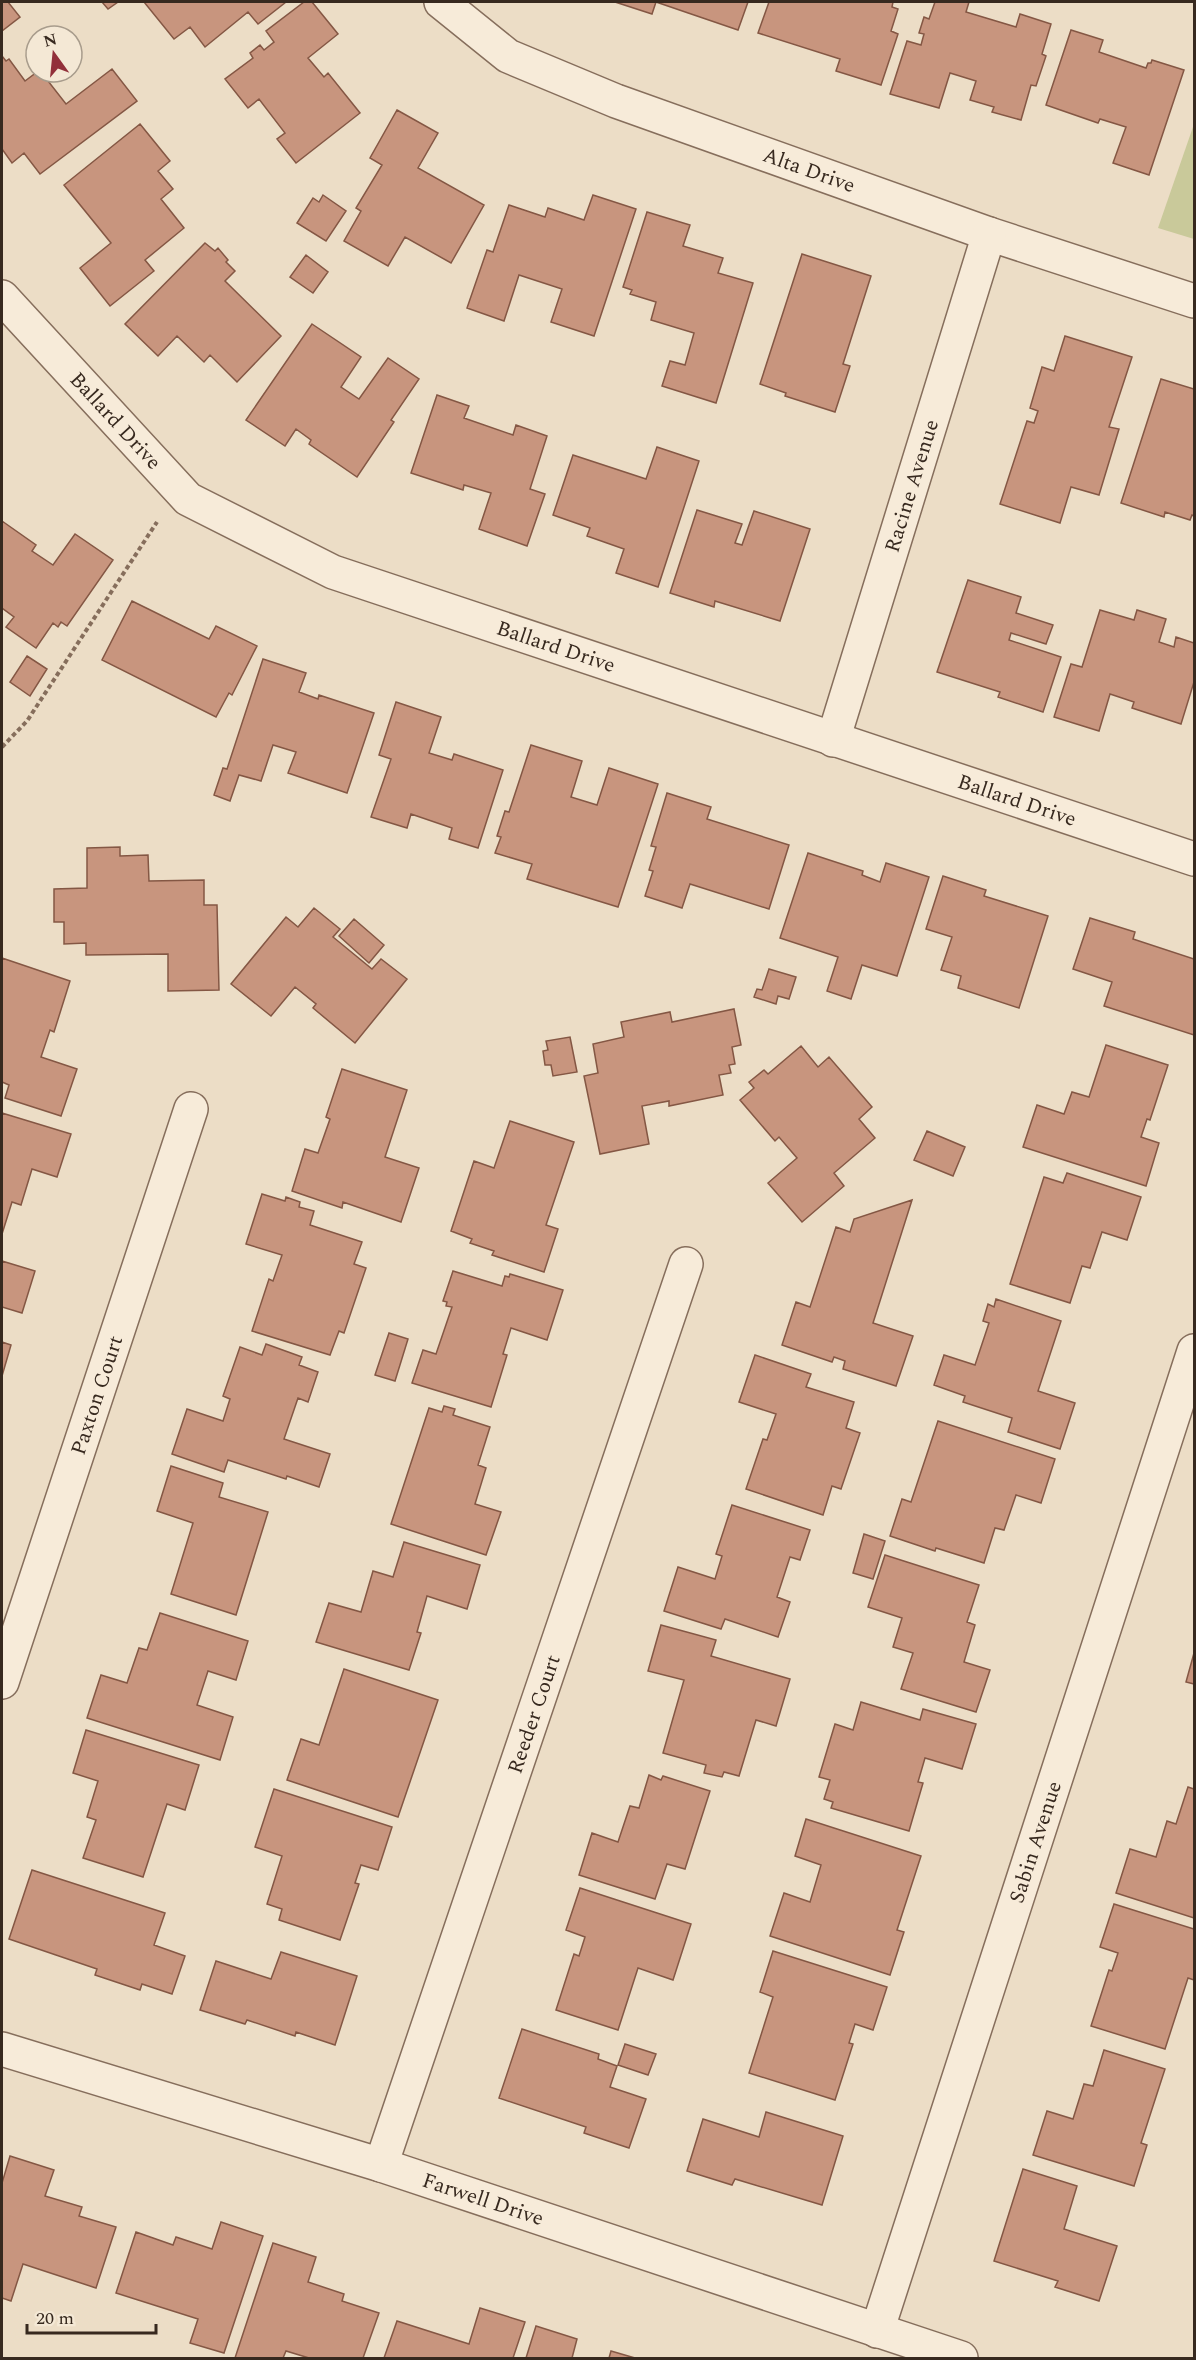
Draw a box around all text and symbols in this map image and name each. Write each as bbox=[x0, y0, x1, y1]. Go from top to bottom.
north arrow bbox=[24, 24, 84, 84]
text: N bbox=[41, 27, 60, 54]
street label: Alta Drive bbox=[758, 140, 859, 202]
street label: Ballard Drive bbox=[61, 365, 169, 478]
street label: Racine Avenue bbox=[877, 415, 948, 557]
street label: Ballard Drive bbox=[492, 613, 619, 682]
street label: Ballard Drive bbox=[953, 766, 1080, 836]
street label: Paxton Court bbox=[63, 1332, 132, 1459]
street label: Reeder Court bbox=[500, 1651, 570, 1778]
street label: Sabin Avenue bbox=[1001, 1777, 1071, 1908]
street label: Farwell Drive bbox=[418, 2165, 548, 2235]
scale bar bbox=[27, 2297, 156, 2335]
text: 20 m bbox=[36, 2305, 74, 2332]

